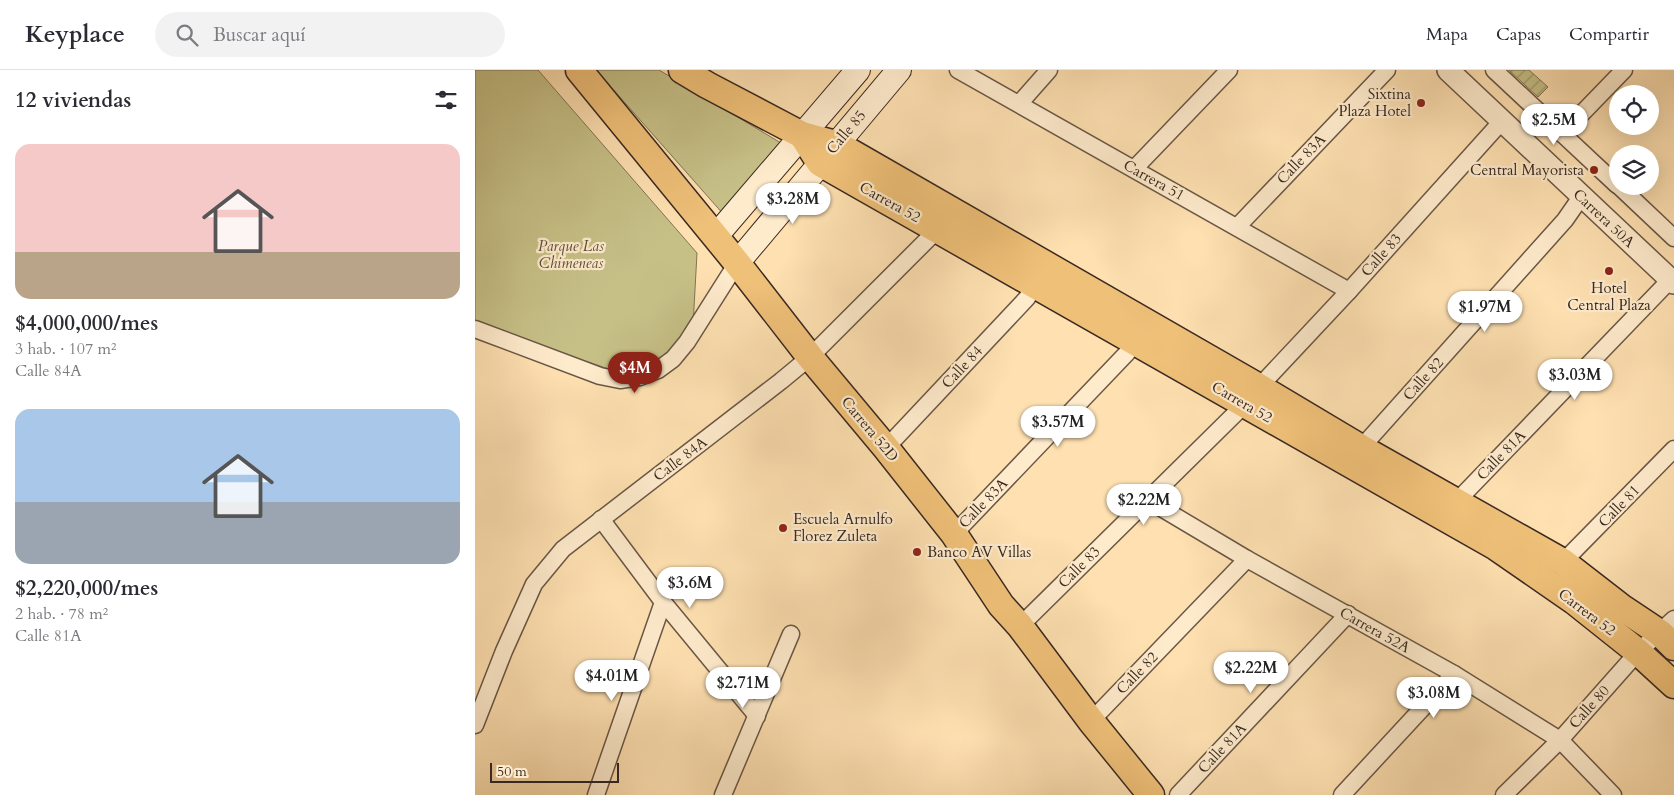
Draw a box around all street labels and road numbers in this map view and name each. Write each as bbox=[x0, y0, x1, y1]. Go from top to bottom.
street label: Calle 85 bbox=[822, 106, 870, 158]
street label: Calle 83A bbox=[1272, 129, 1330, 188]
street label: Carrera 51 bbox=[1120, 155, 1188, 205]
street label: Carrera 52 bbox=[856, 177, 924, 227]
street label: Carrera 50A bbox=[1569, 184, 1639, 252]
street label: Calle 83 bbox=[1356, 229, 1406, 281]
street label: Calle 84 bbox=[937, 341, 987, 393]
street label: Calle 82 bbox=[1398, 353, 1448, 405]
street label: Carrera 52 bbox=[1208, 377, 1276, 428]
street label: Carrera 52D bbox=[837, 392, 903, 466]
street label: Calle 81A bbox=[1472, 425, 1530, 484]
street label: Calle 84A bbox=[649, 432, 711, 486]
street label: Calle 83A bbox=[954, 473, 1012, 532]
street label: Calle 81 bbox=[1594, 480, 1644, 532]
street label: Calle 83 bbox=[1054, 542, 1104, 592]
street label: Carrera 52 bbox=[1554, 584, 1620, 640]
street label: Carrera 52A bbox=[1336, 602, 1414, 658]
street label: Calle 82 bbox=[1112, 647, 1162, 699]
street label: Calle 80 bbox=[1564, 681, 1614, 733]
street label: Calle 81A bbox=[1193, 718, 1251, 778]

